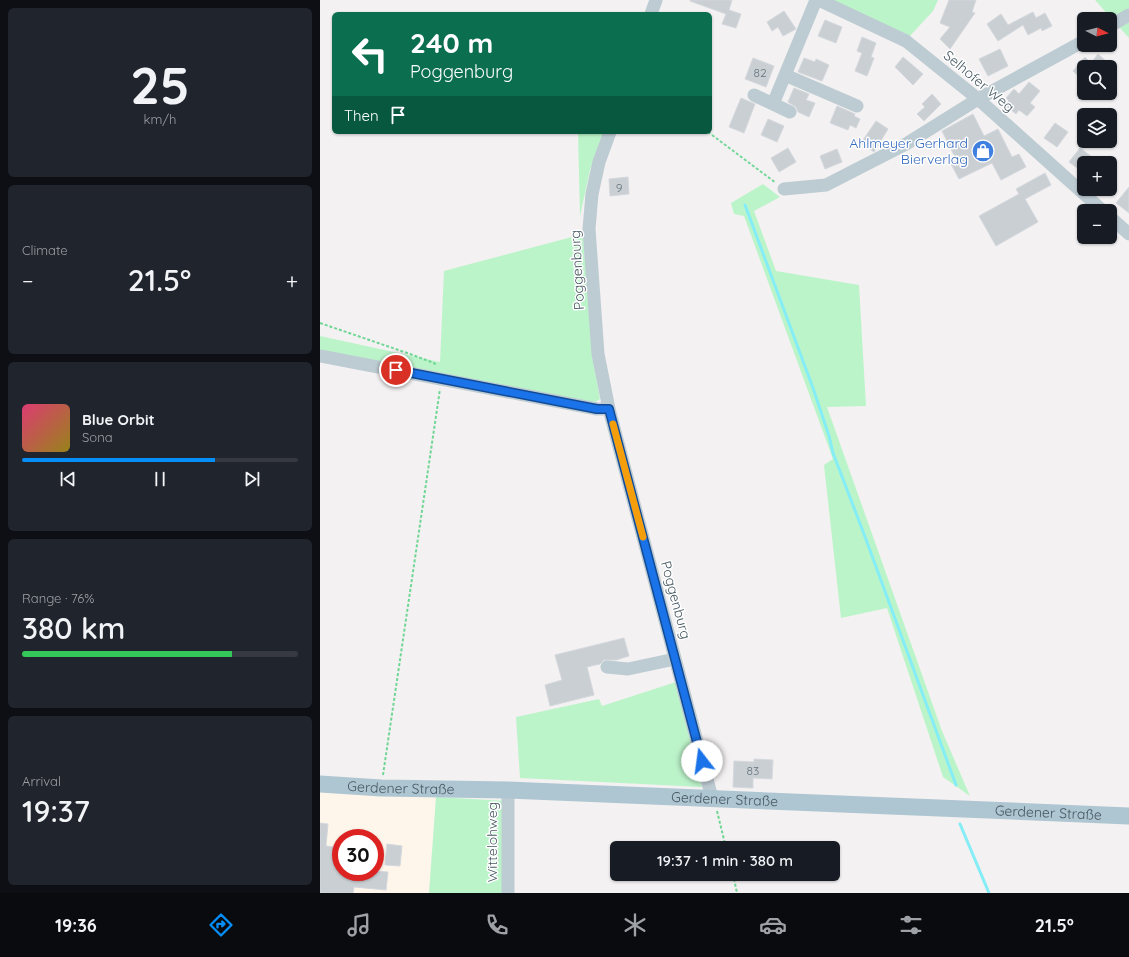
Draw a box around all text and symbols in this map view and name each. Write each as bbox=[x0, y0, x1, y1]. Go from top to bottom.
north arrow bbox=[1077, 12, 1117, 52]
map controls bbox=[1077, 12, 1117, 244]
text: 240 m bbox=[410, 25, 493, 60]
icon: left bbox=[344, 28, 396, 80]
street label: Selhofer Weg bbox=[940, 46, 1018, 116]
text: 25 bbox=[130, 52, 190, 117]
text: Poggenburg bbox=[410, 60, 513, 83]
button: search bbox=[1077, 60, 1117, 100]
house number: 82 bbox=[753, 65, 767, 80]
icon: arrive bbox=[387, 104, 409, 126]
text: Then bbox=[344, 106, 379, 125]
button: layers bbox=[1077, 108, 1117, 148]
text: km/h bbox=[144, 111, 176, 127]
place label: Ahlmeyer Gerhard Bierverlag bbox=[849, 134, 968, 168]
shop icon: Ahlmeyer Gerhard Bierverlag bbox=[970, 138, 996, 164]
button: + bbox=[1077, 156, 1117, 196]
house number: 9 bbox=[616, 180, 623, 195]
button: − bbox=[1077, 204, 1117, 244]
street label: Poggenburg bbox=[566, 229, 588, 311]
text: Climate bbox=[22, 242, 68, 258]
text: 21.5° bbox=[128, 261, 191, 299]
text: − bbox=[22, 267, 33, 295]
text: + bbox=[286, 267, 298, 295]
pin bbox=[379, 353, 413, 387]
icon: arrive bbox=[385, 359, 407, 381]
text: Blue Orbit bbox=[82, 410, 155, 429]
text: Sona bbox=[82, 429, 113, 445]
icon: previous bbox=[57, 468, 79, 490]
icon: pause bbox=[149, 468, 171, 490]
icon: next bbox=[241, 468, 263, 490]
street label: Poggenburg bbox=[657, 559, 695, 641]
text: Range · 76% bbox=[22, 590, 94, 606]
text: 380 km bbox=[22, 609, 125, 647]
position arrow bbox=[681, 740, 723, 782]
house number: 83 bbox=[747, 763, 759, 778]
text: Arrival bbox=[22, 773, 61, 789]
street label: Gerdener Straße bbox=[347, 777, 455, 798]
street label: Gerdener Straße bbox=[671, 788, 779, 810]
text: 19:37 bbox=[22, 792, 90, 830]
street label: Gerdener Straße bbox=[994, 801, 1102, 824]
street label: Wittelohweg bbox=[483, 802, 501, 882]
speed limit sign: 30 bbox=[332, 829, 384, 881]
text: 19:37 · 1 min · 380 m bbox=[657, 851, 793, 870]
icon: directions bbox=[207, 911, 235, 939]
icon: music bbox=[345, 911, 373, 939]
icon: phone bbox=[483, 911, 511, 939]
icon: climate bbox=[621, 911, 649, 939]
icon: car bbox=[759, 911, 787, 939]
icon: filters bbox=[897, 911, 925, 939]
text: 19:36 bbox=[55, 914, 97, 937]
text: 21.5° bbox=[1035, 914, 1074, 937]

